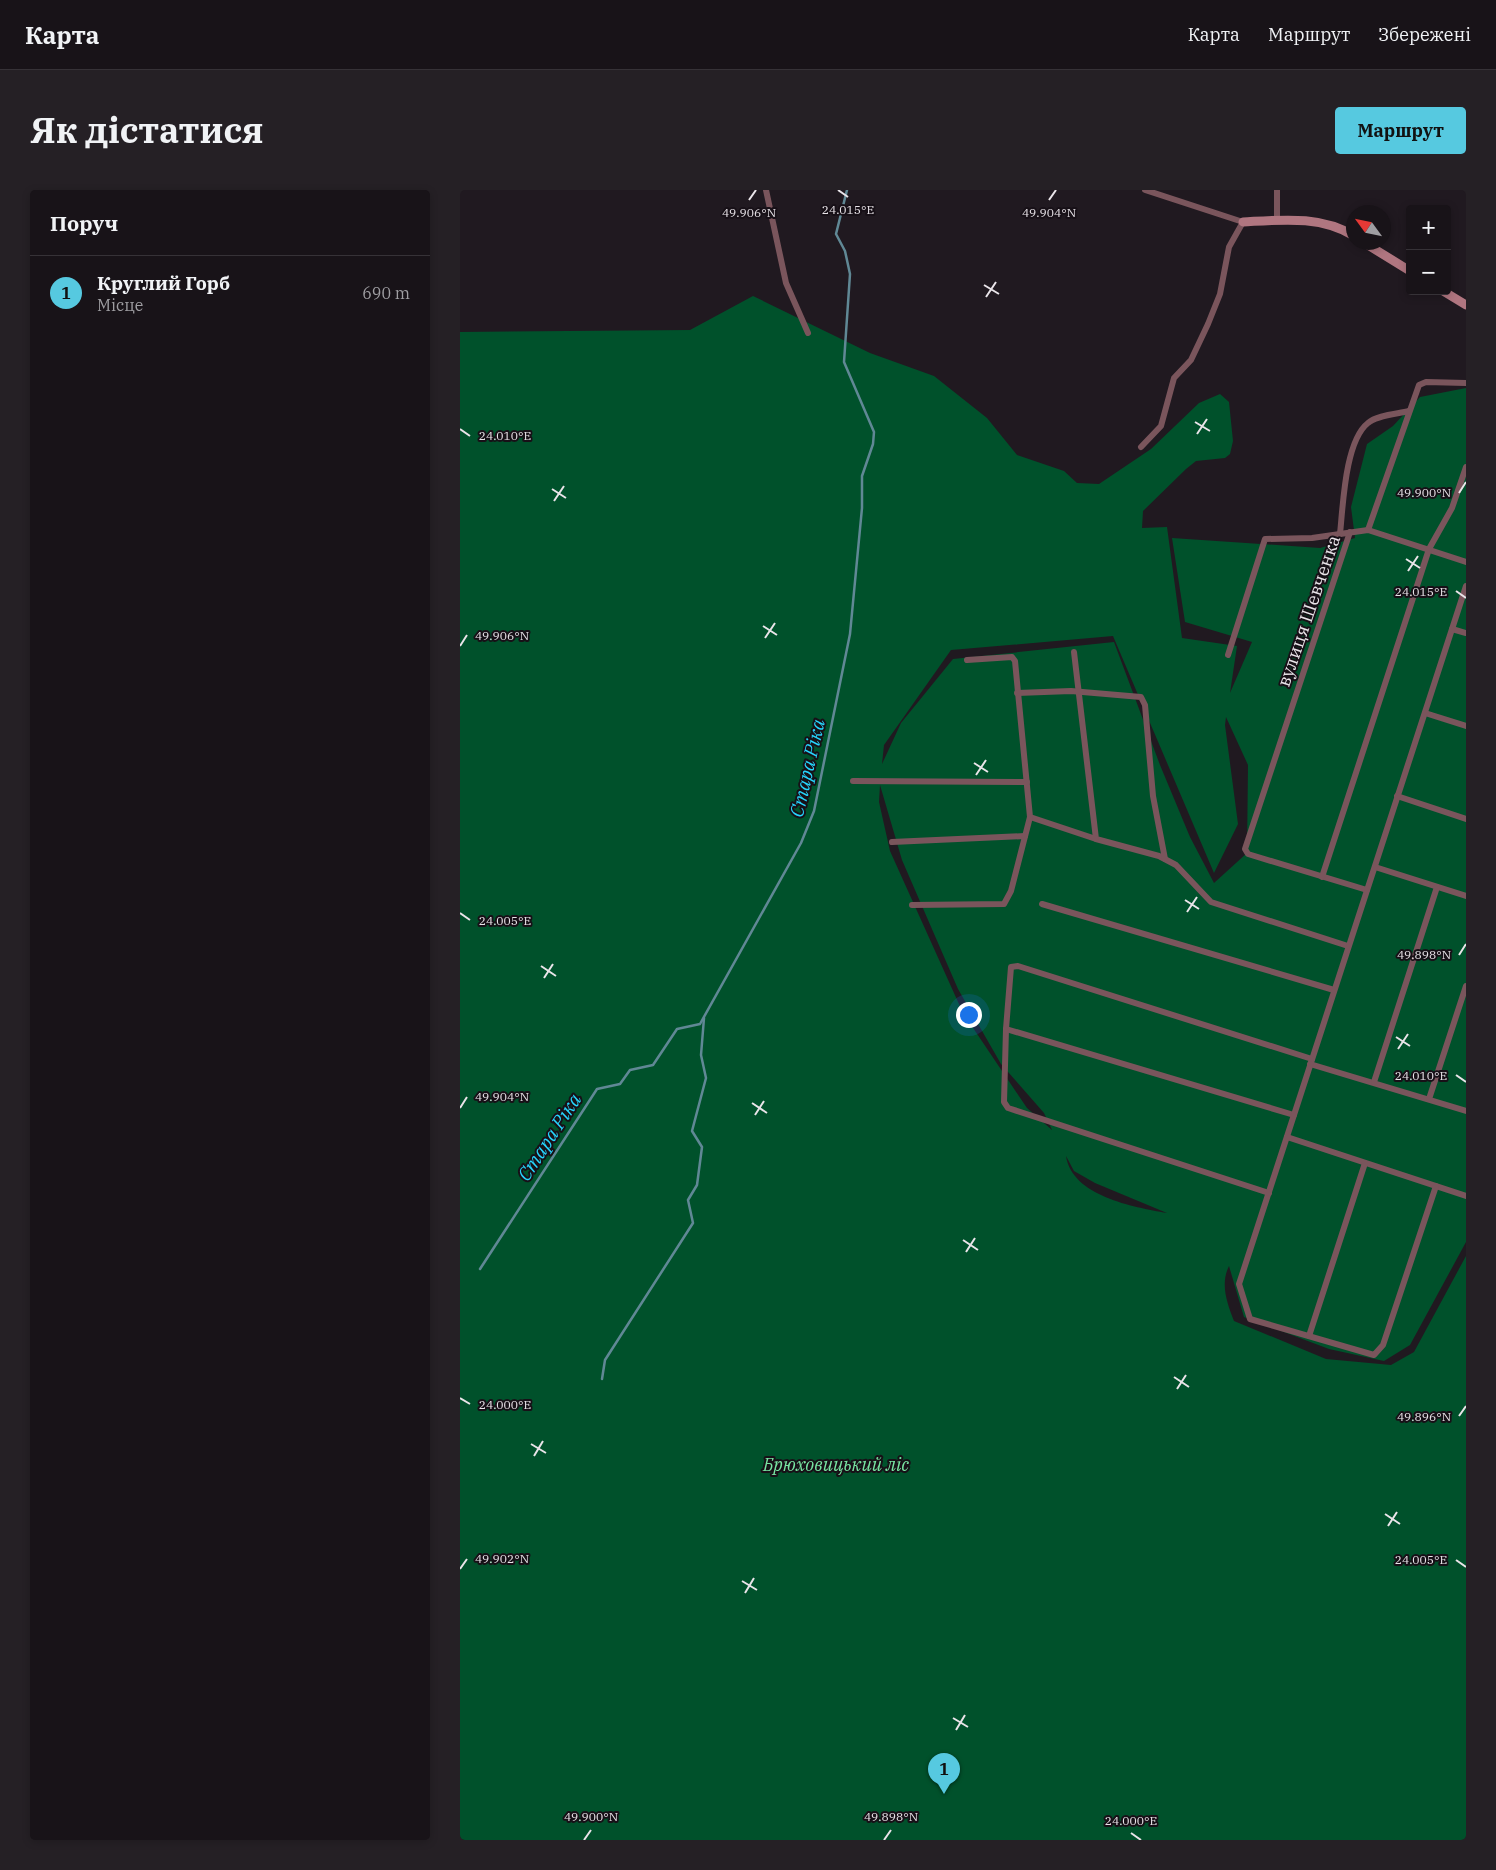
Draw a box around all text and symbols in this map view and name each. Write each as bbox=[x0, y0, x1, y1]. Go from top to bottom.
text: Карта bbox=[25, 19, 100, 51]
text: Карта bbox=[1188, 23, 1240, 46]
text: Маршрут bbox=[1268, 23, 1350, 46]
text: Збережені bbox=[1378, 23, 1471, 46]
text: Як дістатися bbox=[30, 107, 264, 153]
button: Маршрут bbox=[1335, 107, 1466, 154]
text: 24.015°E bbox=[822, 202, 874, 217]
text: 49.906°N bbox=[722, 205, 776, 220]
text: 49.904°N bbox=[1022, 205, 1076, 220]
north arrow bbox=[1346, 205, 1391, 250]
map controls bbox=[1406, 205, 1451, 295]
button: + bbox=[1406, 205, 1451, 250]
text: Поруч bbox=[50, 209, 118, 237]
button: − bbox=[1406, 250, 1451, 295]
text: Круглий Горб bbox=[97, 271, 230, 295]
text: 1 bbox=[61, 283, 71, 303]
text: 690 m bbox=[362, 283, 410, 303]
text: Місце bbox=[97, 295, 143, 315]
text: 24.010°E bbox=[479, 428, 531, 443]
text: 49.900°N bbox=[1397, 485, 1451, 500]
street label: вулиця Шевченка bbox=[1272, 532, 1345, 690]
text: 24.015°E bbox=[1395, 584, 1447, 599]
text: 49.906°N bbox=[475, 628, 529, 643]
water label: Стара Ріка bbox=[784, 716, 830, 819]
text: 24.005°E bbox=[479, 913, 531, 928]
text: 49.898°N bbox=[1397, 947, 1451, 962]
your location bbox=[956, 1002, 982, 1028]
text: 24.010°E bbox=[1395, 1068, 1447, 1083]
water label: Стара Ріка bbox=[512, 1088, 587, 1185]
text: 49.904°N bbox=[475, 1089, 529, 1104]
text: 24.000°E bbox=[479, 1397, 531, 1412]
text: 49.896°N bbox=[1397, 1409, 1451, 1424]
park label: Брюховицький ліс bbox=[762, 1453, 909, 1476]
text: 49.902°N bbox=[475, 1551, 529, 1566]
text: 24.005°E bbox=[1395, 1552, 1447, 1567]
pin: 1 bbox=[928, 1753, 960, 1794]
text: 49.900°N bbox=[564, 1809, 618, 1824]
text: 49.898°N bbox=[864, 1809, 918, 1824]
text: 24.000°E bbox=[1105, 1813, 1157, 1828]

